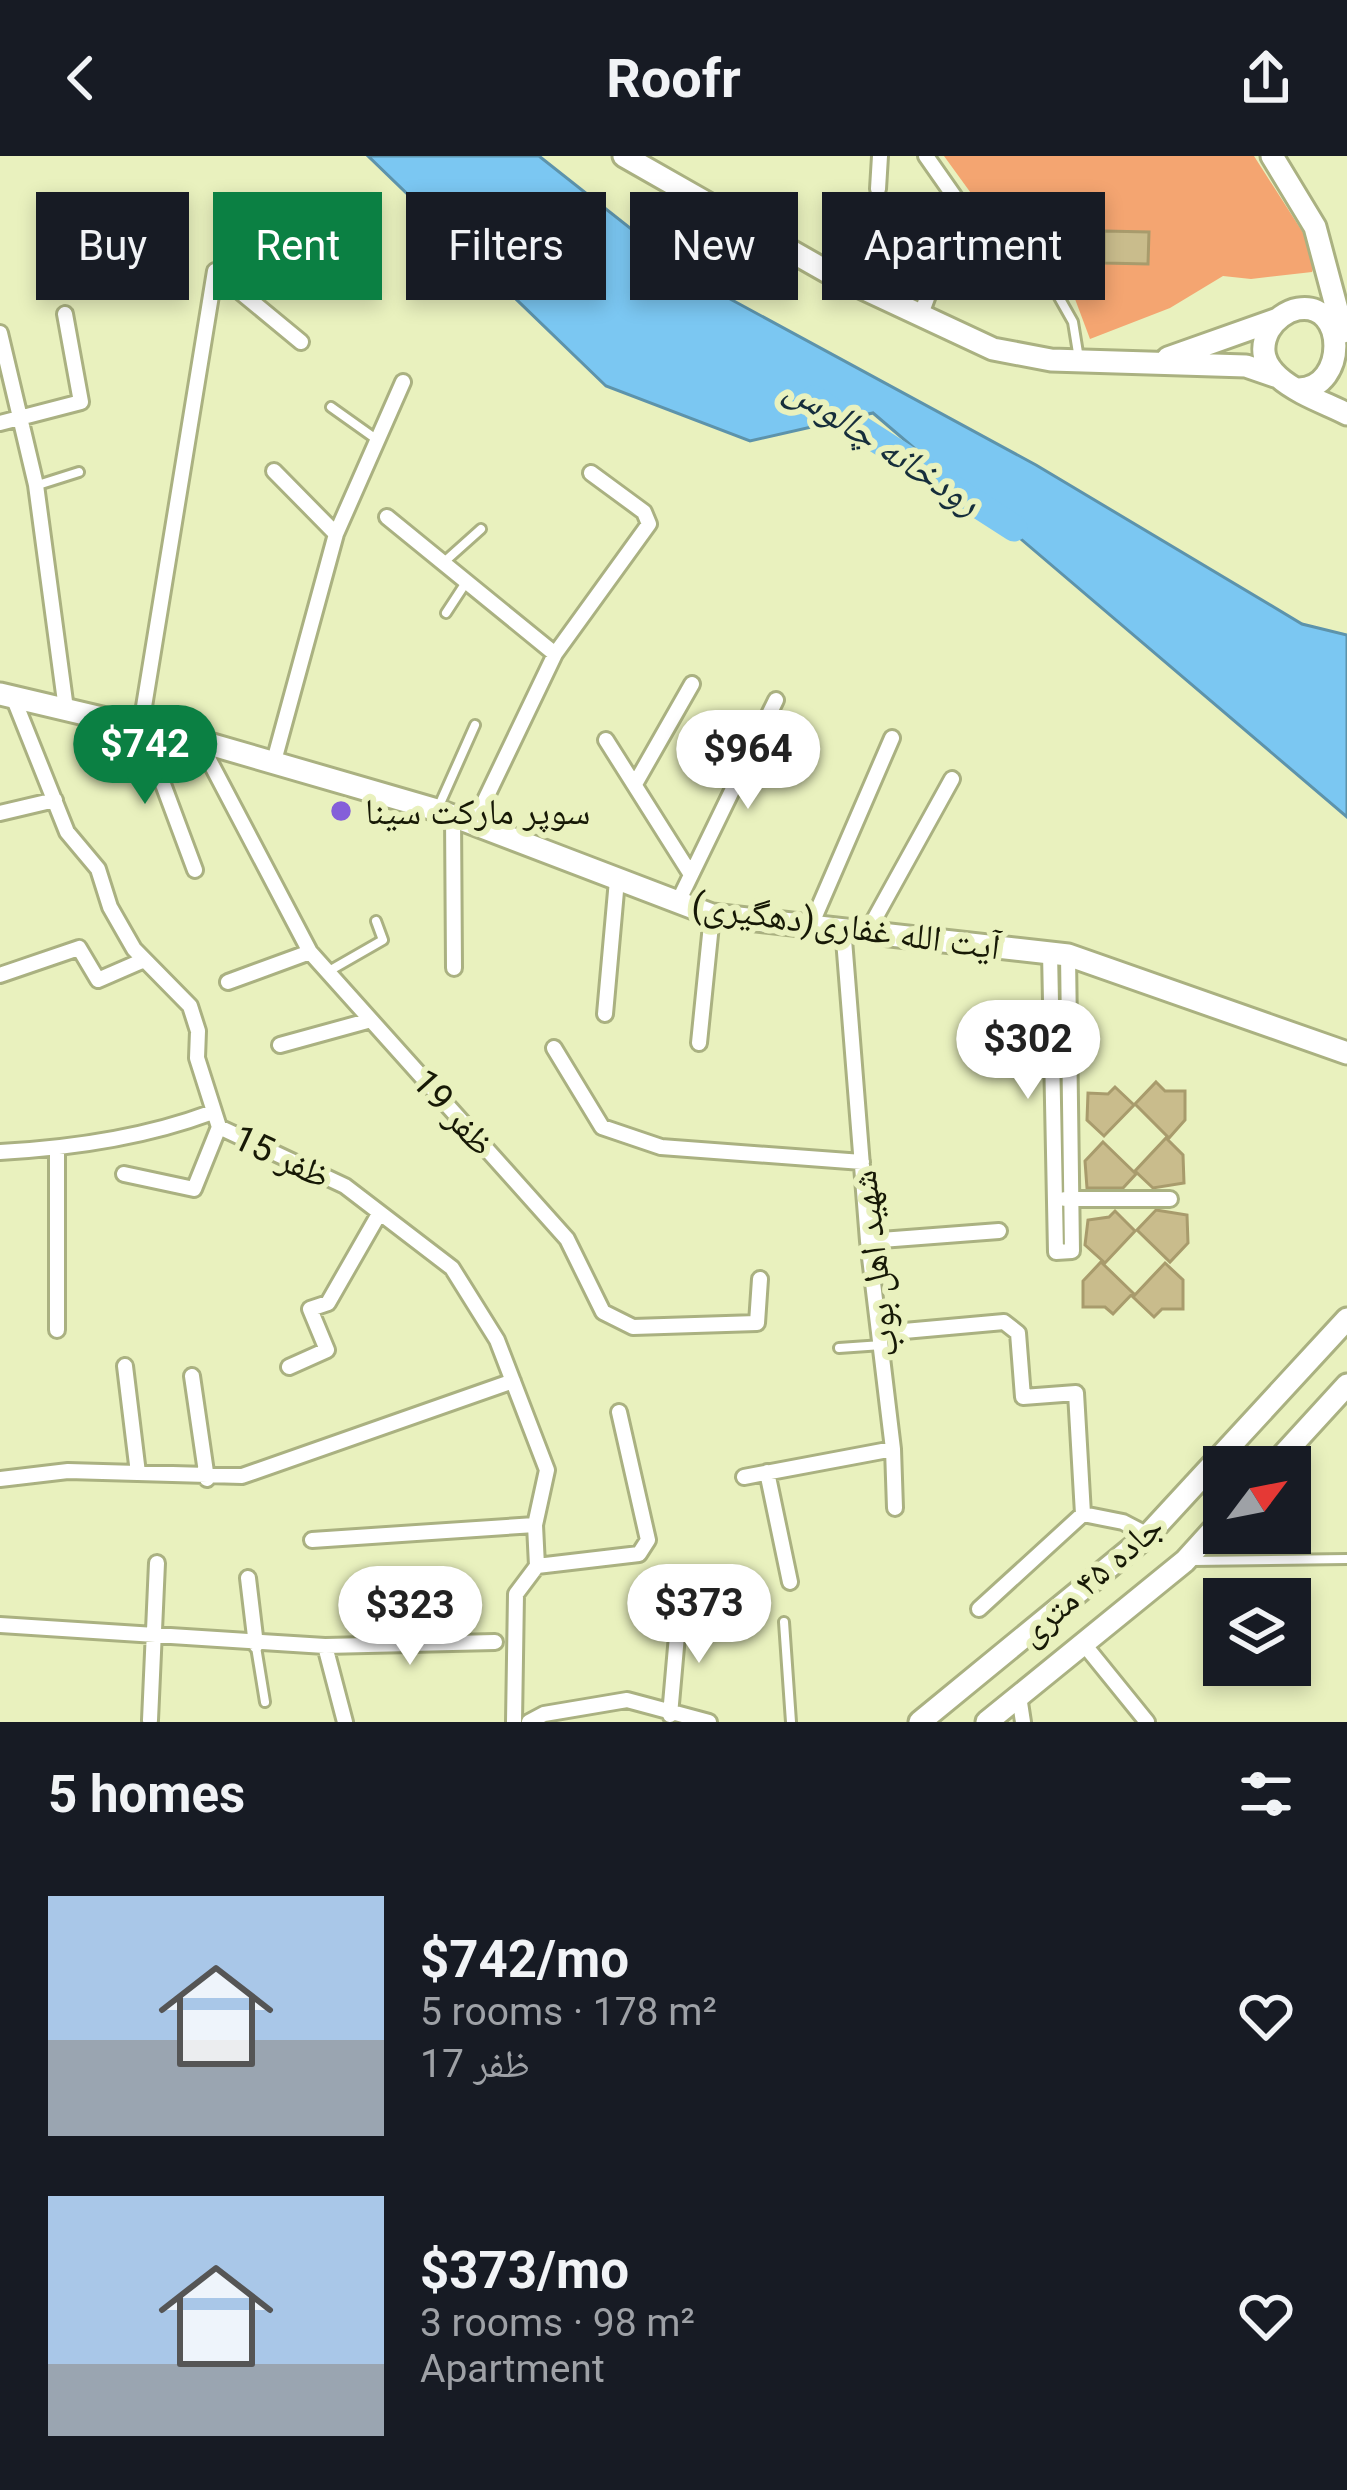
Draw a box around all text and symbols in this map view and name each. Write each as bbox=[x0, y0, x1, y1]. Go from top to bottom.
icon: back bbox=[48, 45, 114, 111]
icon: share bbox=[1233, 45, 1299, 111]
text: Roofr bbox=[606, 47, 741, 110]
chip: Buy bbox=[36, 192, 189, 300]
chip: Rent bbox=[213, 192, 382, 300]
chip: Filters bbox=[406, 192, 606, 300]
chip: New bbox=[630, 192, 798, 300]
chip: Apartment bbox=[822, 192, 1105, 300]
water label: رودخانه چالوس bbox=[777, 365, 989, 526]
pin: $742 bbox=[74, 705, 216, 807]
pin: $964 bbox=[677, 710, 819, 812]
text: $742 bbox=[100, 721, 190, 767]
text: $964 bbox=[703, 726, 793, 772]
place label: سوپر مارکت سینا bbox=[365, 791, 590, 833]
marker: سوپر مارکت سینا bbox=[328, 798, 354, 824]
street label: آیت الله غفاری(دهگیری) bbox=[689, 884, 1004, 969]
pin: $302 bbox=[957, 1000, 1099, 1102]
text: $302 bbox=[983, 1016, 1073, 1062]
street label: ظفر 19 bbox=[404, 1061, 503, 1164]
street label: ظفر 15 bbox=[227, 1116, 337, 1197]
street label: شهید اهل بوب bbox=[843, 1168, 907, 1360]
north arrow bbox=[1203, 1446, 1311, 1554]
map controls bbox=[1203, 1446, 1311, 1686]
street label: جاده ۴۵ متری bbox=[1010, 1506, 1172, 1654]
pin: $373 bbox=[628, 1564, 770, 1666]
pin: $323 bbox=[339, 1566, 481, 1668]
button: layers bbox=[1203, 1578, 1311, 1686]
text: $373 bbox=[654, 1580, 744, 1626]
text: $323 bbox=[365, 1582, 455, 1628]
icon: filters bbox=[1233, 1761, 1299, 1827]
text: 5 homes bbox=[48, 1765, 245, 1824]
text: $742/mo bbox=[420, 1930, 629, 1989]
icon: home bbox=[144, 1944, 288, 2088]
icon: heart bbox=[1233, 1983, 1299, 2049]
text: 5 rooms · 178 m² bbox=[420, 1989, 717, 2035]
text: ظفر 17 bbox=[420, 2041, 530, 2087]
text: $373/mo bbox=[420, 2241, 629, 2300]
icon: home bbox=[144, 2244, 288, 2388]
icon: heart bbox=[1233, 2283, 1299, 2349]
text: 3 rooms · 98 m² bbox=[420, 2300, 695, 2346]
text: Apartment bbox=[420, 2346, 605, 2392]

